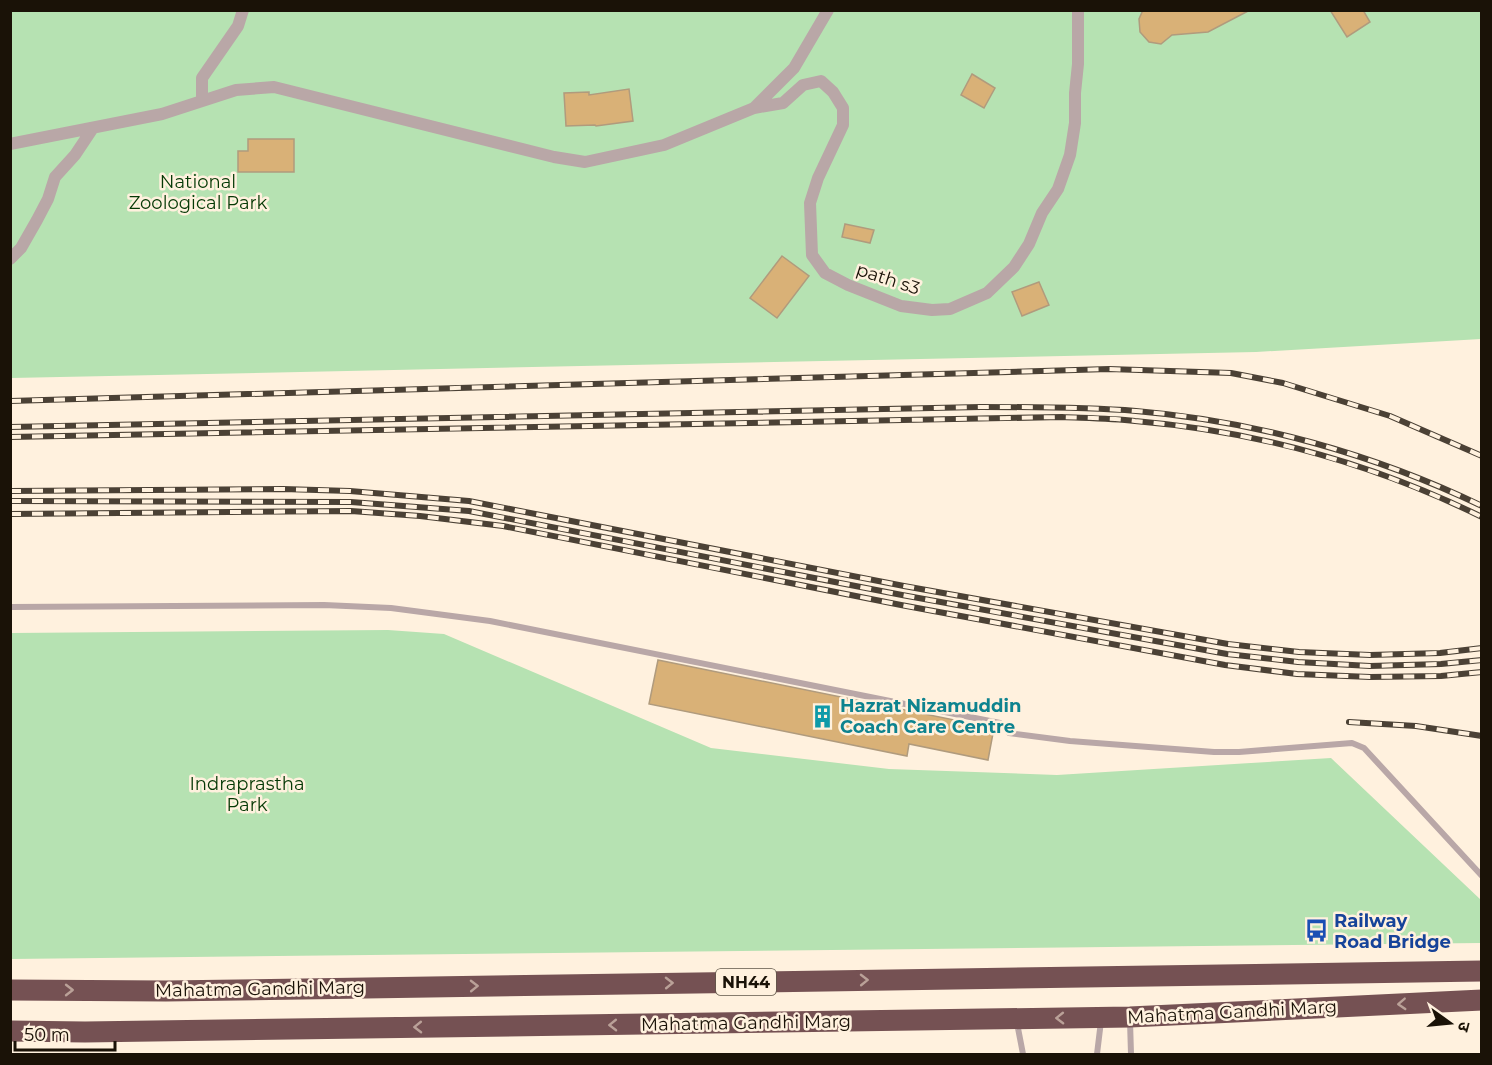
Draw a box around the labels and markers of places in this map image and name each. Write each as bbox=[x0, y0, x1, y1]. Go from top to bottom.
place label: Hazrat Nizamuddin Coach Care Centre bbox=[840, 695, 1021, 738]
building icon: Hazrat Nizamuddin Coach Care Centre bbox=[809, 703, 835, 729]
place label: Railway Road Bridge bbox=[1334, 910, 1451, 953]
bus stop icon: Railway Road Bridge bbox=[1303, 918, 1329, 944]

